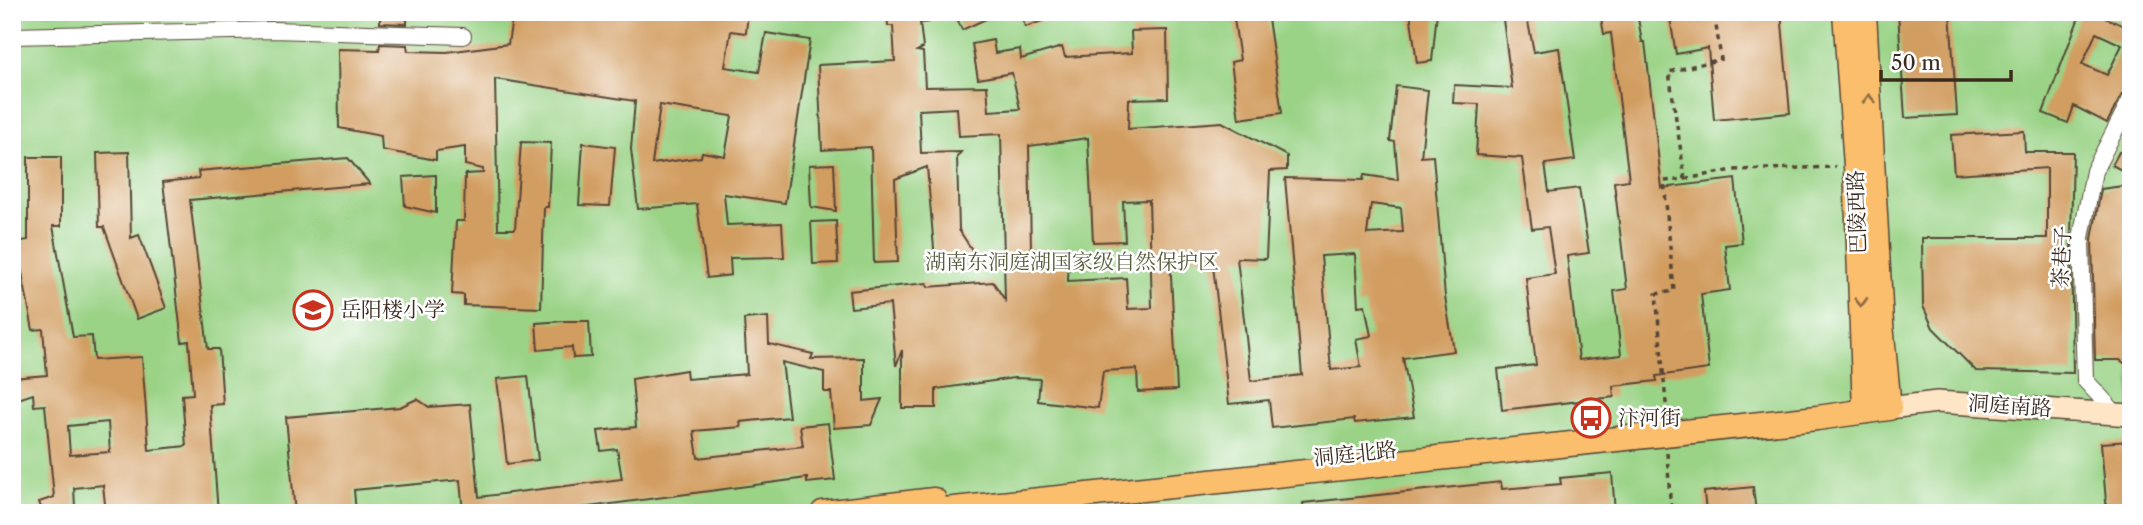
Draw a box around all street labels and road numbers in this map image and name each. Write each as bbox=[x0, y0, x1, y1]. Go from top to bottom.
street label: 巴陵西路 bbox=[1843, 170, 1870, 254]
street label: 茶巷子 bbox=[2047, 225, 2076, 289]
street label: 洞庭南路 bbox=[1967, 390, 2053, 421]
street label: 洞庭北路 bbox=[1312, 437, 1398, 470]

